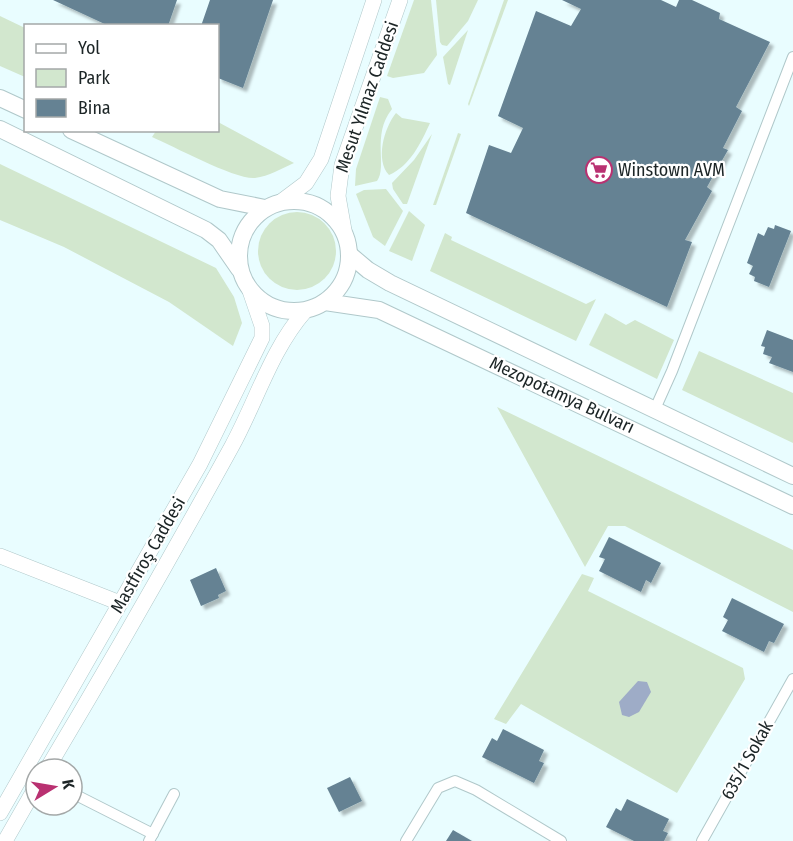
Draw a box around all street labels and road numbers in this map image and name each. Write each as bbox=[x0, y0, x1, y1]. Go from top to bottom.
street label: Mesut Yılmaz Caddesi bbox=[331, 18, 403, 176]
street label: Mezopotamya Bulvarı bbox=[486, 352, 638, 438]
street label: Mastfıroş Caddesi bbox=[106, 493, 190, 617]
street label: 635/1 Sokak bbox=[716, 716, 778, 803]

